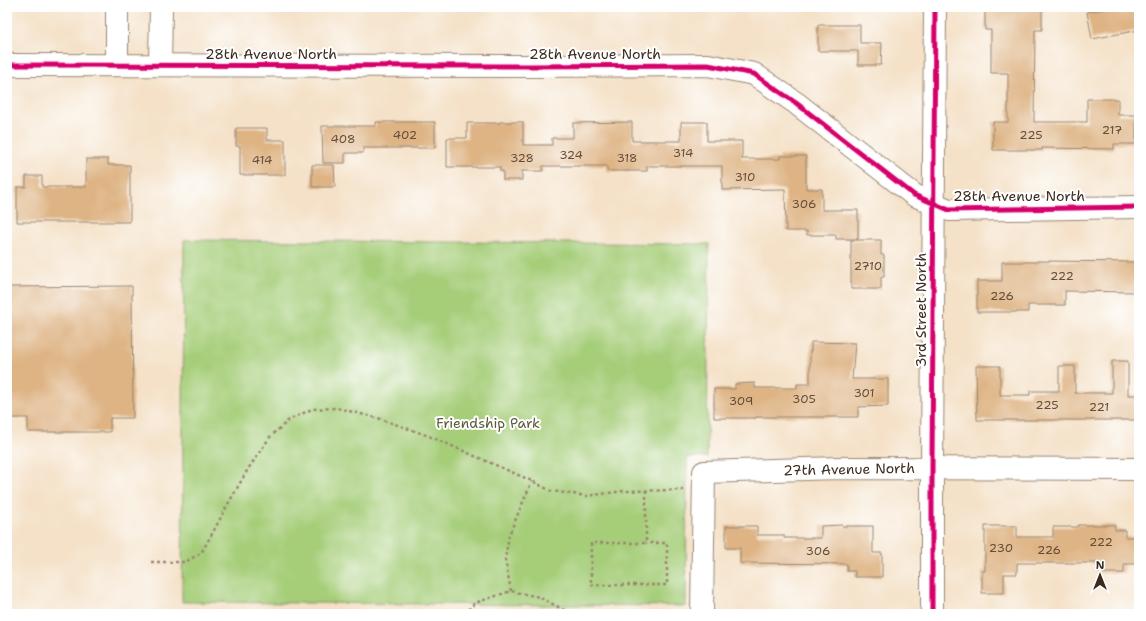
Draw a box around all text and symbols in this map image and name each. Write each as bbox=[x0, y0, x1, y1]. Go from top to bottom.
street label: 28th Avenue North bbox=[205, 45, 337, 63]
street label: 28th Avenue North bbox=[529, 45, 661, 63]
house number: 217 bbox=[1102, 122, 1122, 138]
house number: 402 bbox=[393, 127, 417, 143]
house number: 225 bbox=[1019, 127, 1043, 143]
house number: 408 bbox=[331, 131, 355, 147]
house number: 314 bbox=[673, 145, 693, 161]
house number: 324 bbox=[559, 147, 583, 163]
house number: 328 bbox=[510, 150, 534, 166]
house number: 318 bbox=[617, 150, 638, 166]
house number: 414 bbox=[252, 152, 272, 168]
house number: 310 bbox=[735, 169, 755, 185]
street label: 28th Avenue North bbox=[953, 187, 1085, 205]
house number: 306 bbox=[792, 196, 816, 212]
street label: 3rd Street North bbox=[912, 253, 930, 367]
house number: 2710 bbox=[854, 258, 882, 274]
house number: 222 bbox=[1050, 268, 1074, 284]
house number: 226 bbox=[990, 288, 1014, 304]
house number: 301 bbox=[853, 385, 875, 401]
house number: 305 bbox=[792, 391, 816, 407]
house number: 309 bbox=[729, 393, 753, 409]
house number: 225 bbox=[1035, 397, 1059, 413]
house number: 221 bbox=[1089, 399, 1109, 415]
park label: Friendship Park bbox=[436, 414, 540, 432]
street label: 27th Avenue North bbox=[783, 459, 915, 479]
house number: 222 bbox=[1089, 534, 1113, 550]
house number: 230 bbox=[989, 540, 1013, 556]
house number: 226 bbox=[1037, 542, 1061, 558]
house number: 306 bbox=[806, 543, 830, 559]
north arrow bbox=[1080, 555, 1120, 595]
text: N bbox=[1096, 558, 1105, 573]

